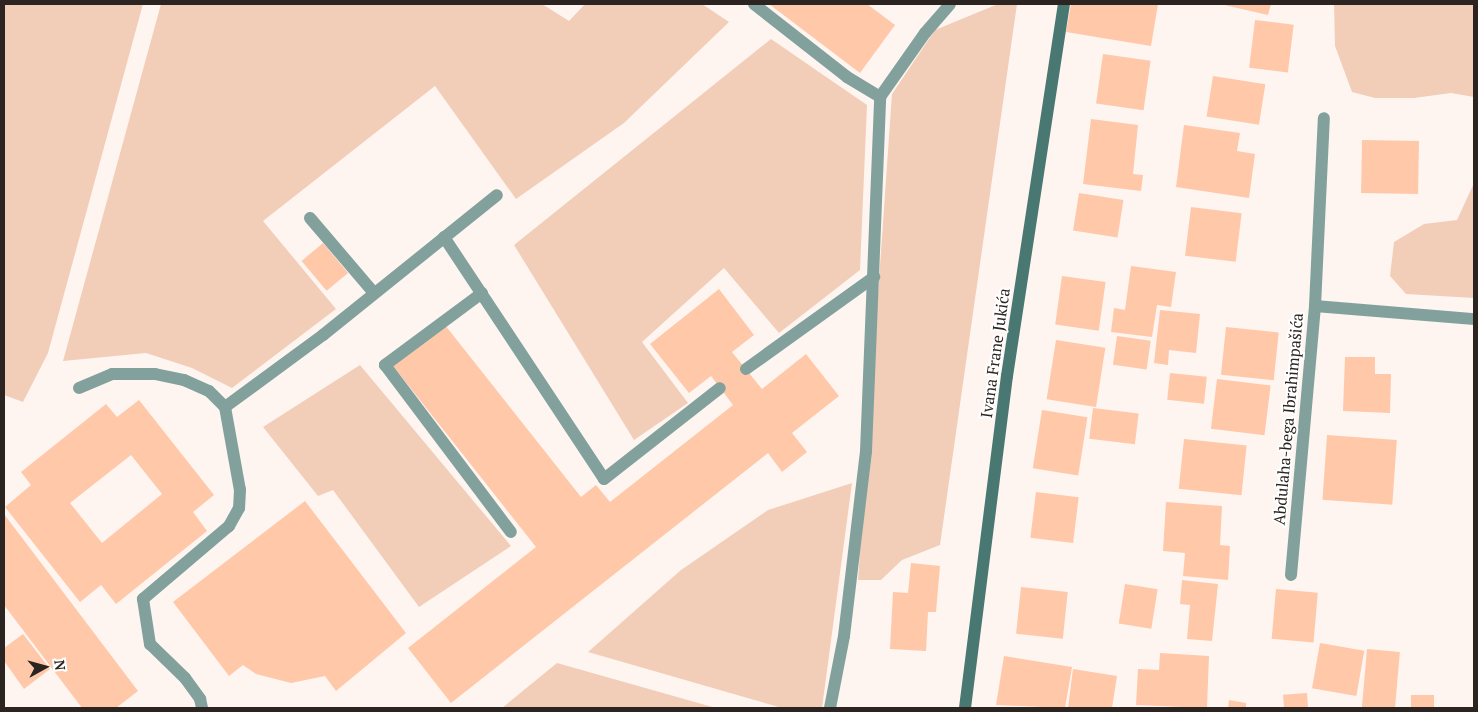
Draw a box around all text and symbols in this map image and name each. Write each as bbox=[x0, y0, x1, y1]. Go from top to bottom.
street label: Ivana Frane Jukića bbox=[976, 287, 1014, 419]
street label: Abdulaha-bega Ibrahimpašića bbox=[1269, 312, 1307, 526]
north arrow bbox=[20, 642, 70, 692]
text: N bbox=[50, 659, 70, 672]

